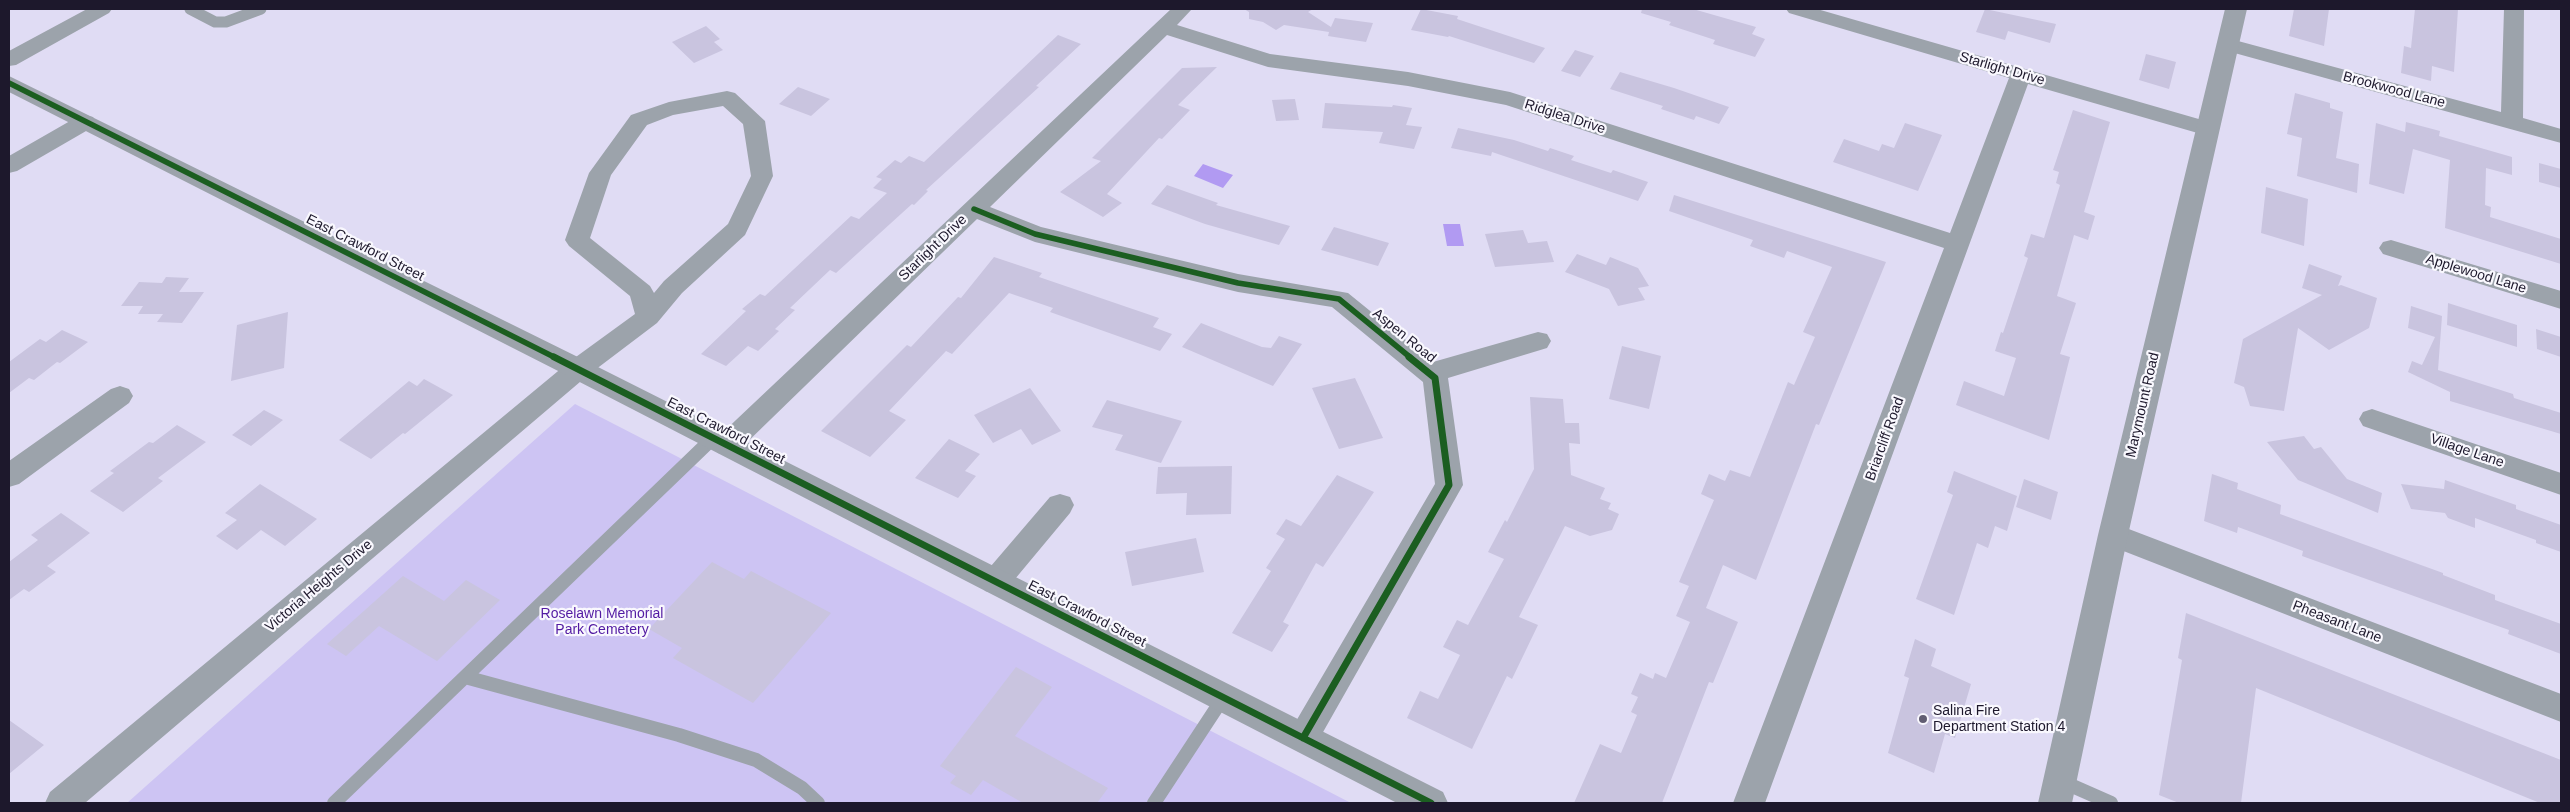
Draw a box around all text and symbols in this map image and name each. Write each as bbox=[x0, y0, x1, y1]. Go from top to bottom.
street label: Starlight Drive bbox=[1957, 49, 2047, 89]
street label: Brookwood Lane bbox=[2341, 68, 2447, 112]
street label: Ridglea Drive bbox=[1522, 96, 1608, 138]
street label: East Crawford Street bbox=[303, 211, 427, 285]
street label: Starlight Drive bbox=[896, 211, 970, 285]
street label: Applewood Lane bbox=[2424, 251, 2528, 297]
street label: Aspen Road bbox=[1369, 305, 1439, 367]
street label: Marymount Road bbox=[2123, 351, 2163, 459]
street label: East Crawford Street bbox=[664, 394, 788, 468]
street label: Briarcliff Road bbox=[1862, 395, 1908, 483]
street label: Village Lane bbox=[2428, 431, 2506, 471]
street label: Victoria Heights Drive bbox=[262, 536, 376, 636]
street label: East Crawford Street bbox=[1025, 577, 1149, 651]
street label: Pheasant Lane bbox=[2290, 597, 2384, 647]
park label: Roselawn Memorial Park Cemetery bbox=[541, 606, 663, 638]
place label: Salina Fire Department Station 4 bbox=[1933, 703, 2065, 736]
marker: Salina Fire Department Station 4 bbox=[1917, 713, 1929, 725]

